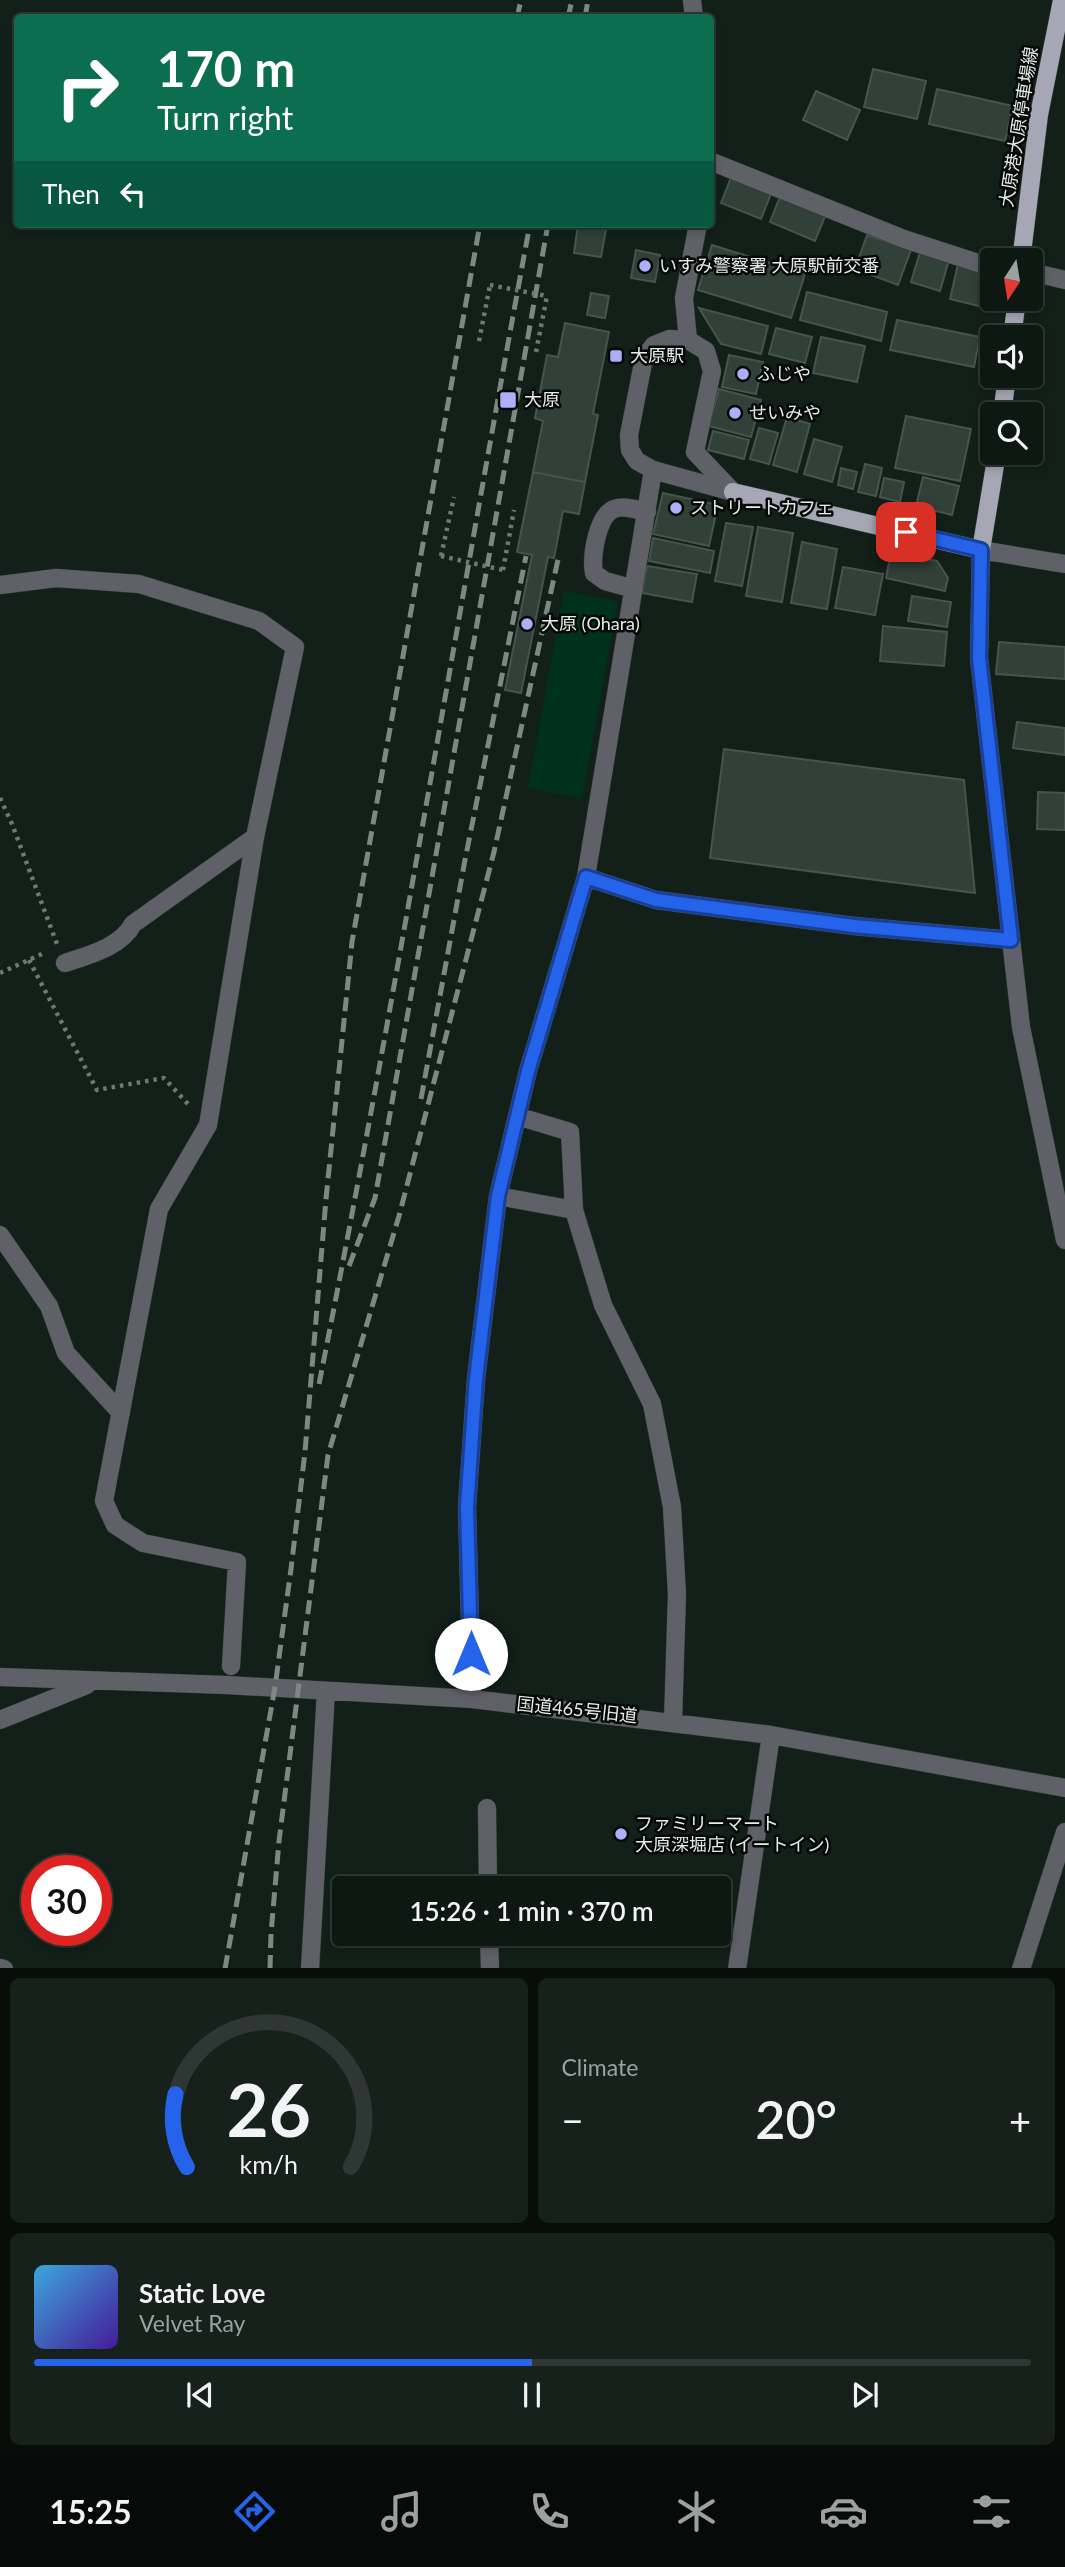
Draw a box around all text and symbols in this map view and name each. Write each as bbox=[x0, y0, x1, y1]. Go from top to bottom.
text: 170 m bbox=[157, 39, 295, 97]
icon: right bbox=[42, 42, 133, 133]
street label: 大原港大原停車場線 bbox=[994, 45, 1042, 209]
text: Turn right bbox=[157, 98, 293, 137]
icon: left bbox=[114, 175, 152, 213]
text: Then bbox=[42, 178, 100, 210]
north arrow bbox=[980, 248, 1043, 312]
map controls bbox=[980, 248, 1043, 465]
place label: いすみ警察署 大原駅前交番 bbox=[659, 254, 880, 276]
marker: いすみ警察署 大原駅前交番 bbox=[637, 258, 653, 274]
button: sound bbox=[980, 325, 1043, 388]
place label: 大原駅 bbox=[630, 344, 684, 366]
marker: 大原駅 bbox=[608, 348, 624, 364]
place label: ふじや bbox=[757, 362, 811, 384]
marker: ふじや bbox=[735, 366, 751, 382]
place label: 大原 bbox=[524, 388, 560, 410]
marker: 大原 bbox=[498, 390, 518, 410]
place label: せいみや bbox=[749, 401, 821, 423]
button: search bbox=[980, 402, 1043, 465]
marker: せいみや bbox=[727, 405, 743, 421]
place label: ストリートカフェ bbox=[690, 496, 834, 518]
marker: ストリートカフェ bbox=[668, 500, 684, 516]
pin bbox=[876, 502, 936, 562]
icon: arrive bbox=[887, 513, 925, 551]
place label: 大原 (Ohara) bbox=[541, 612, 640, 634]
marker: 大原 (Ohara) bbox=[519, 616, 535, 632]
position arrow bbox=[434, 1617, 508, 1691]
street label: 国道465号旧道 bbox=[516, 1692, 639, 1726]
place label: ファミリーマート 大原深堀店 (イートイン) bbox=[635, 1812, 829, 1855]
marker: ファミリーマート 大原深堀店 (イートイン) bbox=[613, 1826, 629, 1842]
speed limit sign: 30 bbox=[21, 1855, 112, 1946]
text: 15:26 · 1 min · 370 m bbox=[409, 1895, 654, 1927]
text: Climate bbox=[562, 2053, 638, 2081]
text: 26 bbox=[227, 2065, 311, 2153]
text: 20° bbox=[755, 2088, 837, 2150]
text: − bbox=[562, 2097, 584, 2143]
text: + bbox=[1009, 2097, 1031, 2143]
text: km/h bbox=[239, 2148, 298, 2178]
text: Static Love bbox=[139, 2277, 266, 2309]
text: Velvet Ray bbox=[139, 2309, 245, 2337]
icon: previous bbox=[181, 2376, 219, 2414]
icon: pause bbox=[513, 2376, 551, 2414]
icon: next bbox=[846, 2376, 884, 2414]
icon: directions bbox=[230, 2487, 279, 2536]
icon: music bbox=[377, 2487, 426, 2536]
icon: phone bbox=[525, 2487, 574, 2536]
icon: climate bbox=[672, 2487, 721, 2536]
icon: car bbox=[819, 2487, 868, 2536]
icon: filters bbox=[967, 2487, 1016, 2536]
text: 15:25 bbox=[49, 2492, 132, 2531]

